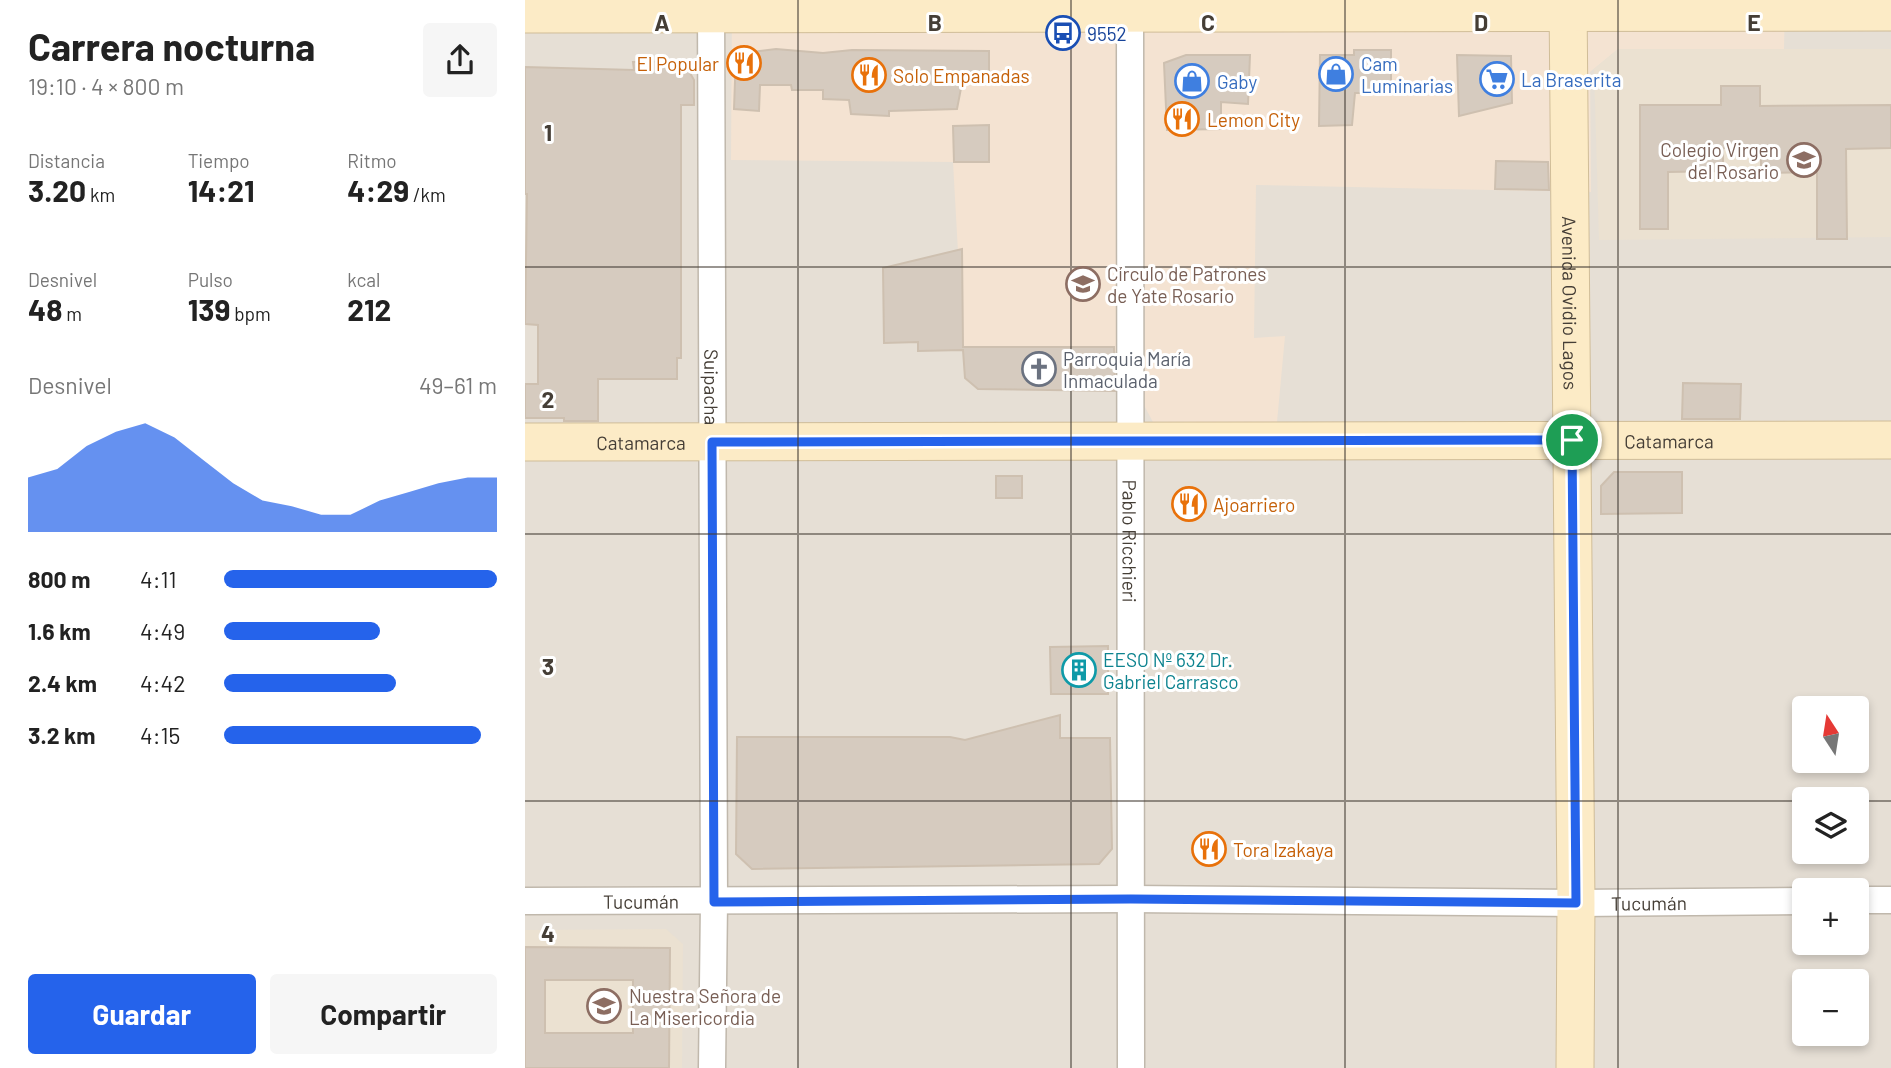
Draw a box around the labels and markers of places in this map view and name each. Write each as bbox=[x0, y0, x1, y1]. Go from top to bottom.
bus stop icon: 9552 bbox=[1044, 14, 1082, 52]
place label: 9552 bbox=[1087, 22, 1127, 45]
restaurant icon: El Popular bbox=[725, 44, 763, 82]
place label: El Popular bbox=[636, 52, 719, 75]
place label: Cam Luminarias bbox=[1361, 52, 1453, 97]
shop icon: Cam Luminarias bbox=[1317, 55, 1355, 93]
restaurant icon: Solo Empanadas bbox=[850, 56, 888, 94]
supermarket icon: La Braserita bbox=[1478, 60, 1516, 98]
shop icon: Gaby bbox=[1173, 62, 1211, 100]
place label: Solo Empanadas bbox=[893, 64, 1030, 87]
place label: La Braserita bbox=[1521, 68, 1621, 91]
place label: Gaby bbox=[1217, 70, 1257, 93]
restaurant icon: Lemon City bbox=[1163, 100, 1201, 138]
place label: Lemon City bbox=[1207, 108, 1300, 131]
place label: Colegio Virgen del Rosario bbox=[1660, 138, 1779, 183]
school or university icon: Colegio Virgen del Rosario bbox=[1785, 141, 1823, 179]
place label: Círculo de Patrones de Yate Rosario bbox=[1107, 262, 1266, 307]
school or university icon: Círculo de Patrones de Yate Rosario bbox=[1064, 265, 1102, 303]
place label: Parroquia María Inmaculada bbox=[1063, 347, 1191, 392]
church icon: Parroquia María Inmaculada bbox=[1020, 350, 1058, 388]
pin bbox=[1542, 410, 1602, 470]
restaurant icon: Ajoarriero bbox=[1170, 485, 1208, 523]
place label: Ajoarriero bbox=[1213, 493, 1295, 516]
place label: EESO Nº 632 Dr. Gabriel Carrasco bbox=[1103, 648, 1239, 693]
building icon: EESO Nº 632 Dr. Gabriel Carrasco bbox=[1060, 651, 1098, 689]
restaurant icon: Tora Izakaya bbox=[1190, 830, 1228, 868]
place label: Tora Izakaya bbox=[1233, 838, 1334, 861]
place label: Nuestra Señora de La Misericordia bbox=[629, 984, 781, 1029]
school or university icon: Nuestra Señora de La Misericordia bbox=[585, 987, 623, 1025]

